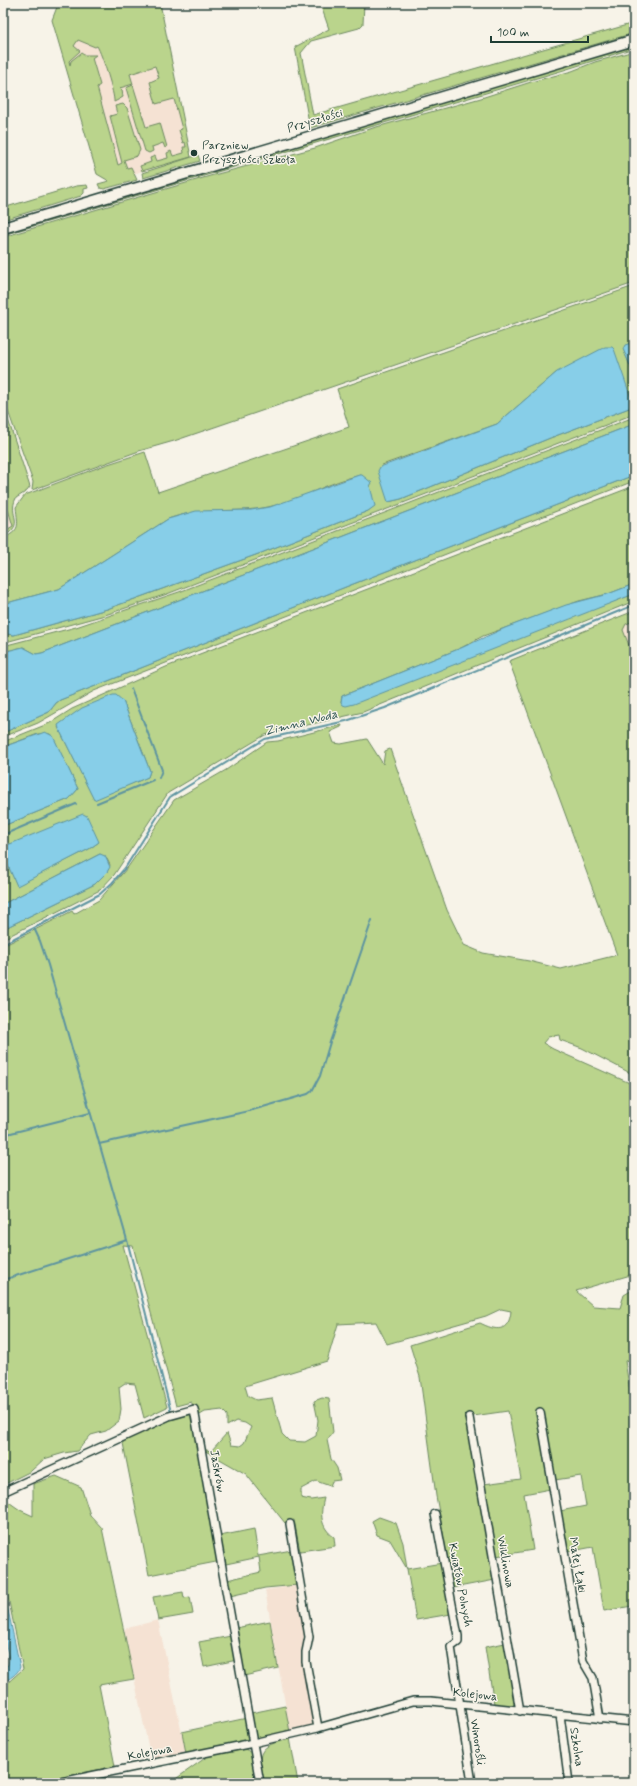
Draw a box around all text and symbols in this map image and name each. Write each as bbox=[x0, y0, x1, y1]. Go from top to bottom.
scale bar bbox=[491, 18, 588, 44]
text: 100 m bbox=[497, 25, 529, 41]
street label: Przyszłości bbox=[285, 105, 345, 137]
place label: Parzniew Przyszłości Szkoła bbox=[202, 138, 296, 168]
marker: Parzniew Przyszłości Szkoła bbox=[189, 148, 199, 158]
water label: Zimna Woda bbox=[263, 706, 340, 740]
street label: Jaskrów bbox=[205, 1448, 229, 1494]
street label: Wiklinowa bbox=[493, 1535, 517, 1589]
street label: Małej Łąki bbox=[564, 1536, 590, 1594]
street label: Kwiatów Polnych bbox=[444, 1542, 476, 1628]
street label: Kolejowa bbox=[452, 1685, 498, 1705]
street label: Winorośli bbox=[465, 1718, 489, 1766]
street label: Szkolna bbox=[565, 1726, 587, 1768]
street label: Kolejowa bbox=[127, 1741, 173, 1765]

